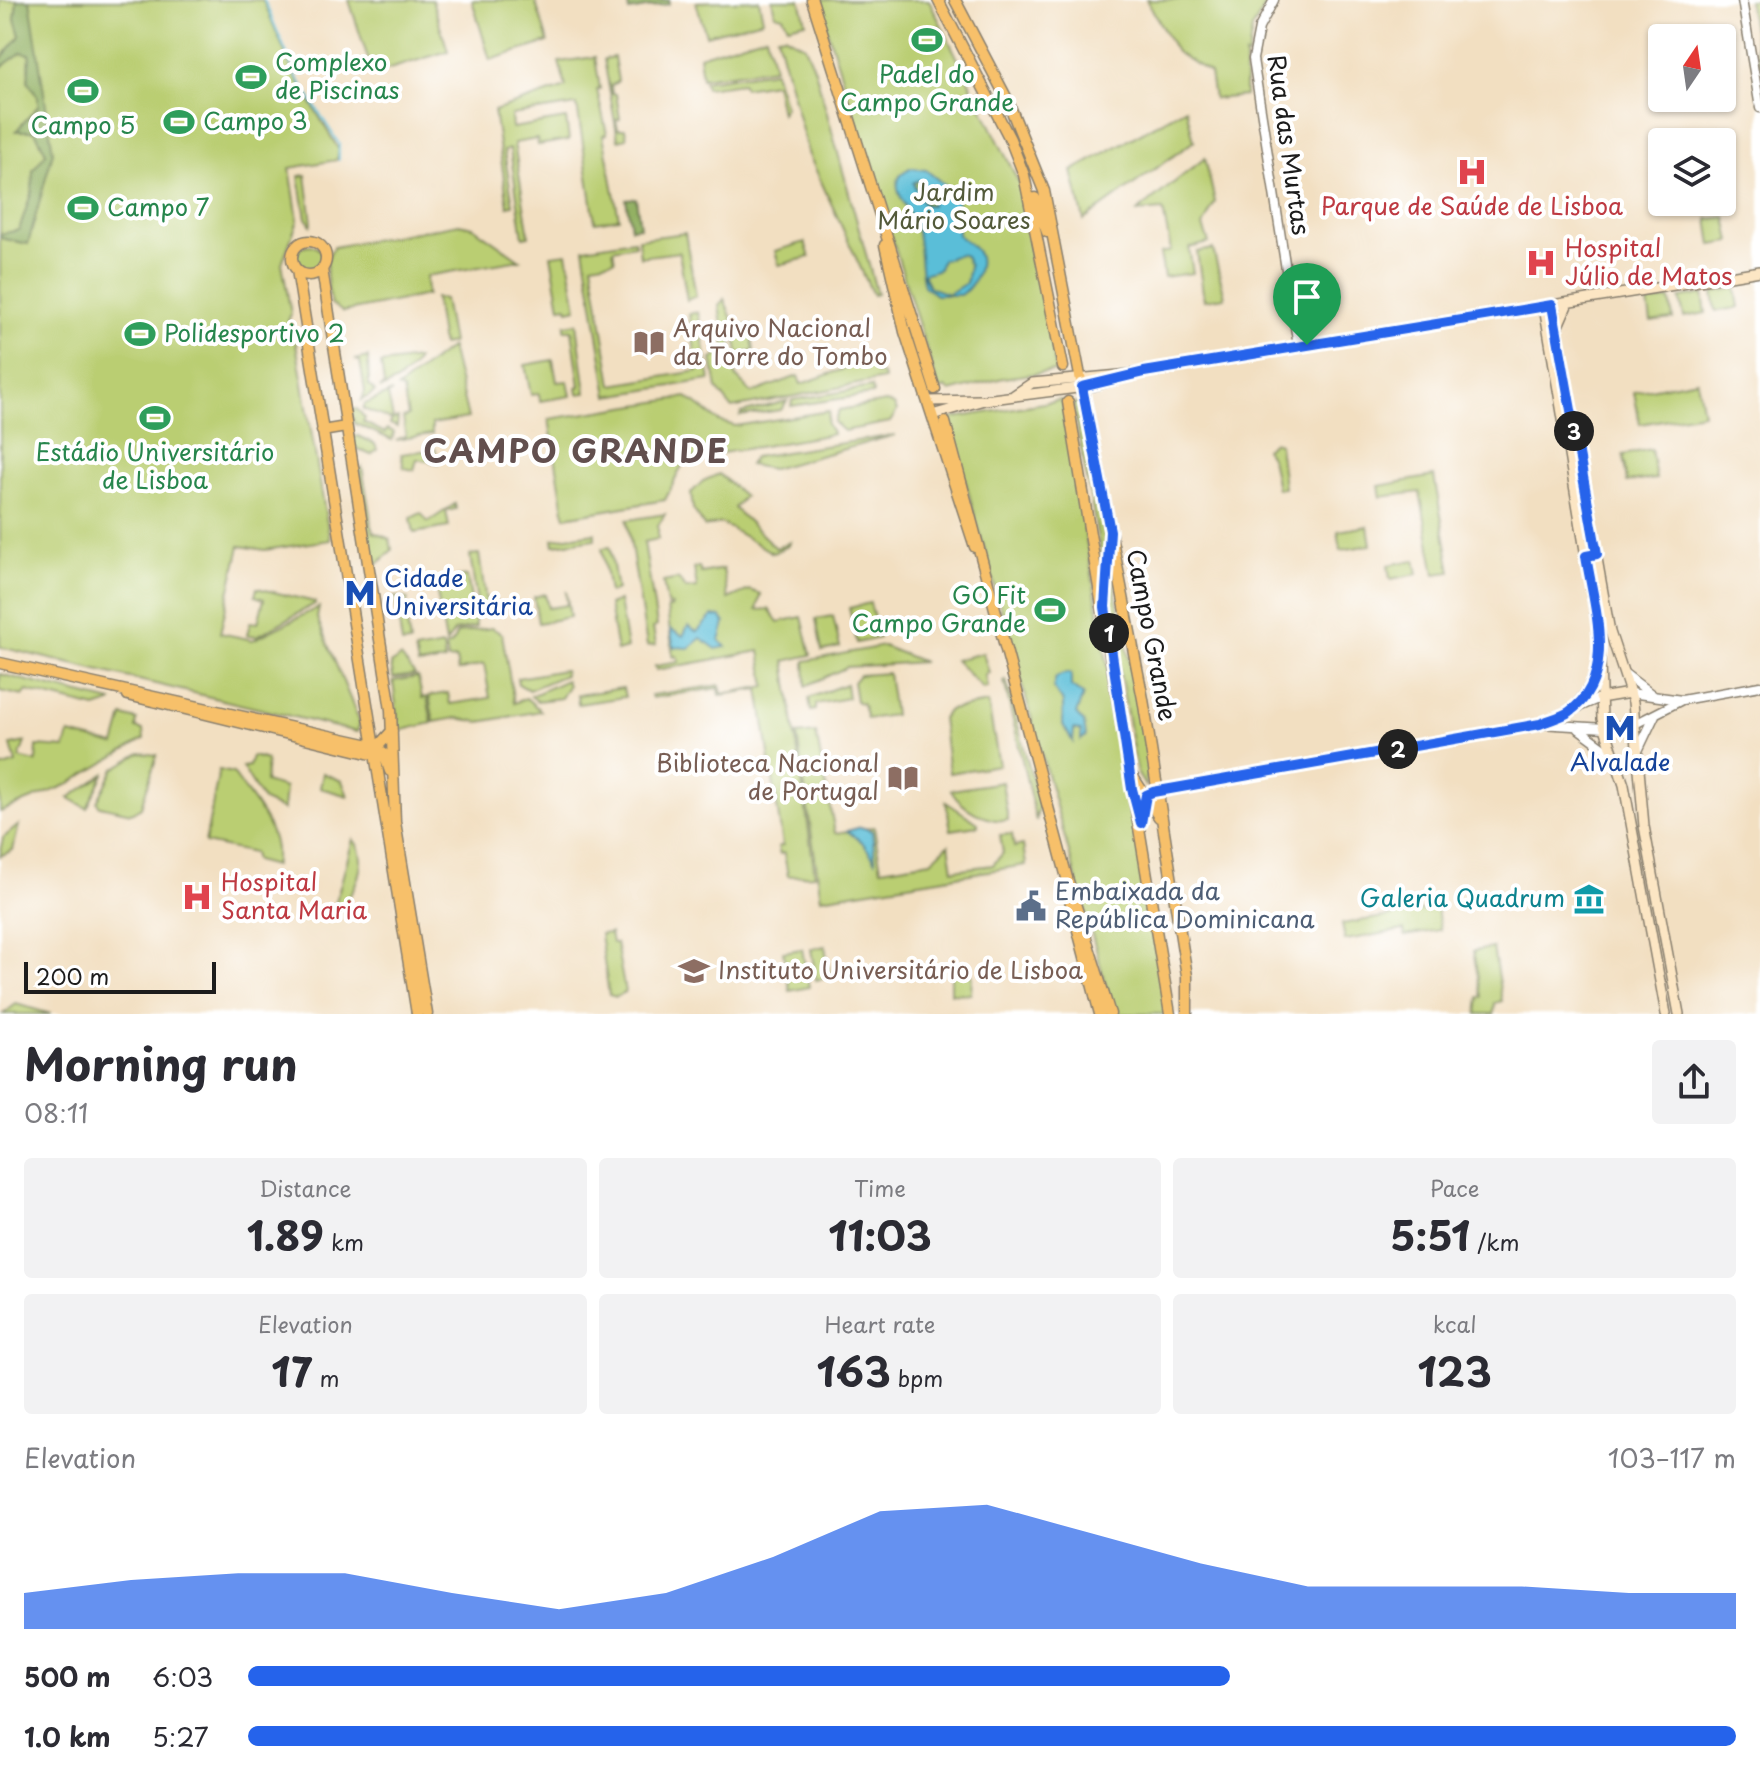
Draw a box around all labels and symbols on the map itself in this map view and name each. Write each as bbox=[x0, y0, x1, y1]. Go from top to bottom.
sports icon: Padel do Campo Grande bbox=[910, 23, 944, 57]
north arrow bbox=[1648, 24, 1736, 112]
place label: Complexo de Piscinas bbox=[275, 43, 400, 107]
street label: Rua das Murtas bbox=[1260, 52, 1320, 237]
place label: Padel do Campo Grande bbox=[840, 55, 1014, 119]
sports icon: Complexo de Piscinas bbox=[234, 60, 268, 94]
sports icon: Campo 5 bbox=[66, 74, 100, 108]
place label: Campo 3 bbox=[203, 102, 308, 138]
sports icon: Campo 3 bbox=[162, 105, 196, 139]
place label: Campo 5 bbox=[31, 106, 135, 142]
hospital icon: Parque de Saúde de Lisboa bbox=[1455, 155, 1489, 189]
park label: Jardim Mário Soares bbox=[877, 173, 1031, 237]
place label: Parque de Saúde de Lisboa bbox=[1321, 187, 1623, 223]
place label: Campo 7 bbox=[107, 188, 210, 224]
sports icon: Campo 7 bbox=[66, 191, 100, 225]
place label: Hospital Júlio de Matos bbox=[1565, 229, 1732, 293]
hospital icon: Hospital Júlio de Matos bbox=[1524, 246, 1558, 280]
pin bbox=[1273, 263, 1341, 345]
place label: Arquivo Nacional da Torre do Tombo bbox=[673, 309, 888, 373]
place label: Polidesportivo 2 bbox=[164, 314, 345, 350]
sports icon: Polidesportivo 2 bbox=[123, 317, 157, 351]
library icon: Arquivo Nacional da Torre do Tombo bbox=[632, 326, 666, 360]
sports icon: Estádio Universitário de Lisboa bbox=[138, 401, 172, 435]
pin: 3 bbox=[1554, 411, 1594, 451]
district label: CAMPO GRANDE bbox=[423, 426, 729, 474]
place label: Estádio Universitário de Lisboa bbox=[36, 433, 274, 497]
street label: Campo Grande bbox=[1119, 546, 1187, 724]
place label: Cidade Universitária bbox=[384, 559, 533, 623]
metro station icon: Cidade Universitária bbox=[343, 576, 377, 610]
place label: GO Fit Campo Grande bbox=[851, 576, 1026, 640]
sports icon: GO Fit Campo Grande bbox=[1033, 593, 1067, 627]
pin: 1 bbox=[1089, 613, 1129, 653]
metro station icon: Alvalade bbox=[1603, 711, 1637, 745]
pin: 2 bbox=[1378, 729, 1418, 769]
place label: Alvalade bbox=[1570, 743, 1670, 779]
place label: Biblioteca Nacional de Portugal bbox=[656, 744, 879, 808]
library icon: Biblioteca Nacional de Portugal bbox=[886, 761, 920, 795]
place label: Hospital Santa Maria bbox=[221, 863, 367, 927]
place label: Embaixada da República Dominicana bbox=[1055, 872, 1315, 936]
place label: Galeria Quadrum bbox=[1360, 879, 1565, 915]
hospital icon: Hospital Santa Maria bbox=[180, 880, 214, 914]
museum icon: Galeria Quadrum bbox=[1572, 882, 1606, 916]
public building icon: Embaixada da República Dominicana bbox=[1014, 889, 1048, 923]
place label: Instituto Universitário de Lisboa bbox=[718, 951, 1083, 987]
school or university icon: Instituto Universitário de Lisboa bbox=[677, 954, 711, 988]
scale bar bbox=[24, 958, 216, 994]

